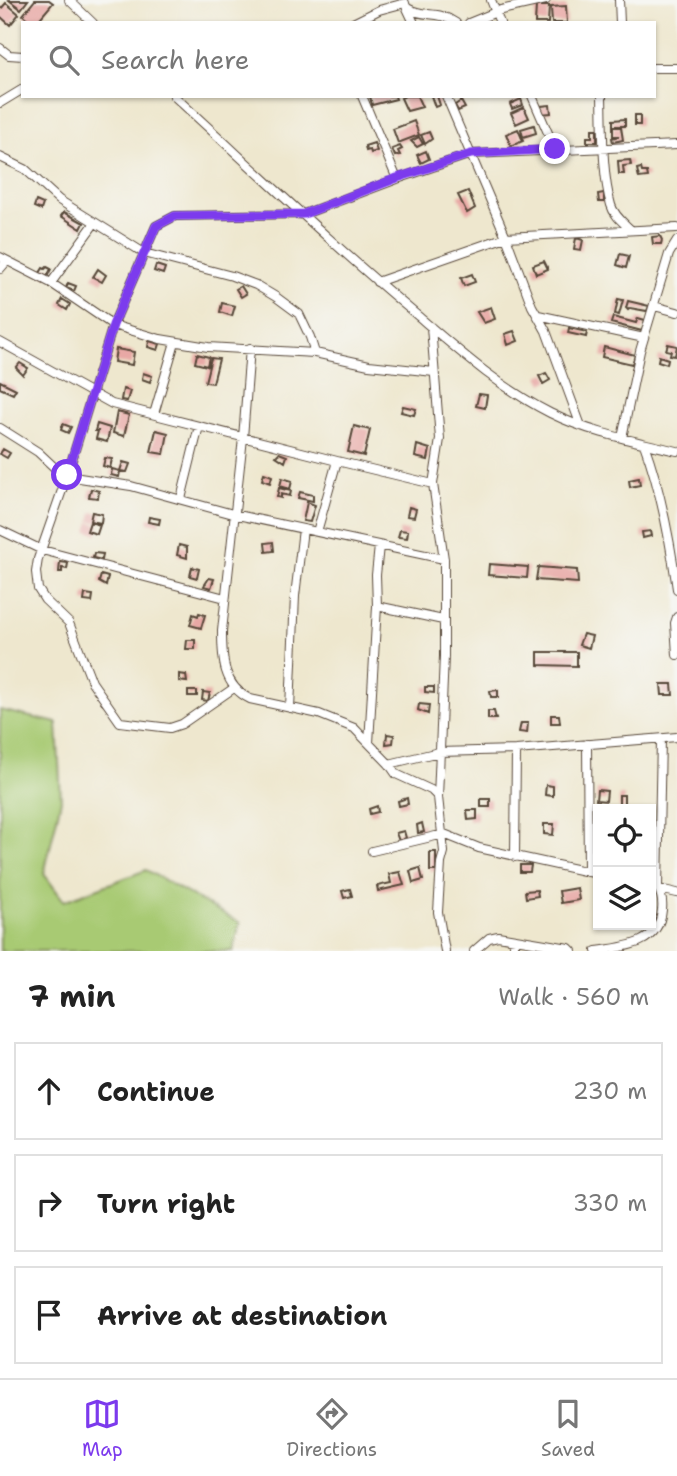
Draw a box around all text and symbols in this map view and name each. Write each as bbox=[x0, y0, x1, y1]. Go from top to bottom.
search box bbox=[21, 21, 656, 98]
icon: search bbox=[45, 41, 83, 79]
text: Search here bbox=[101, 42, 250, 77]
route end bbox=[539, 133, 570, 164]
route start bbox=[51, 459, 82, 490]
map controls bbox=[593, 804, 656, 930]
button: locate bbox=[593, 804, 656, 867]
button: layers bbox=[593, 867, 656, 930]
text: 7 min bbox=[28, 976, 115, 1017]
text: Walk · 560 m bbox=[498, 982, 649, 1012]
icon: ahead bbox=[30, 1072, 68, 1110]
text: Continue bbox=[97, 1074, 215, 1109]
text: 230 m bbox=[573, 1076, 647, 1106]
icon: right bbox=[30, 1184, 68, 1222]
text: Turn right bbox=[97, 1186, 235, 1221]
text: 330 m bbox=[573, 1188, 647, 1218]
icon: arrive bbox=[30, 1296, 68, 1334]
text: Arrive at destination bbox=[97, 1298, 387, 1333]
tab: Map bbox=[82, 1395, 123, 1462]
tab: Directions bbox=[287, 1395, 377, 1462]
tab: Saved bbox=[541, 1395, 595, 1462]

